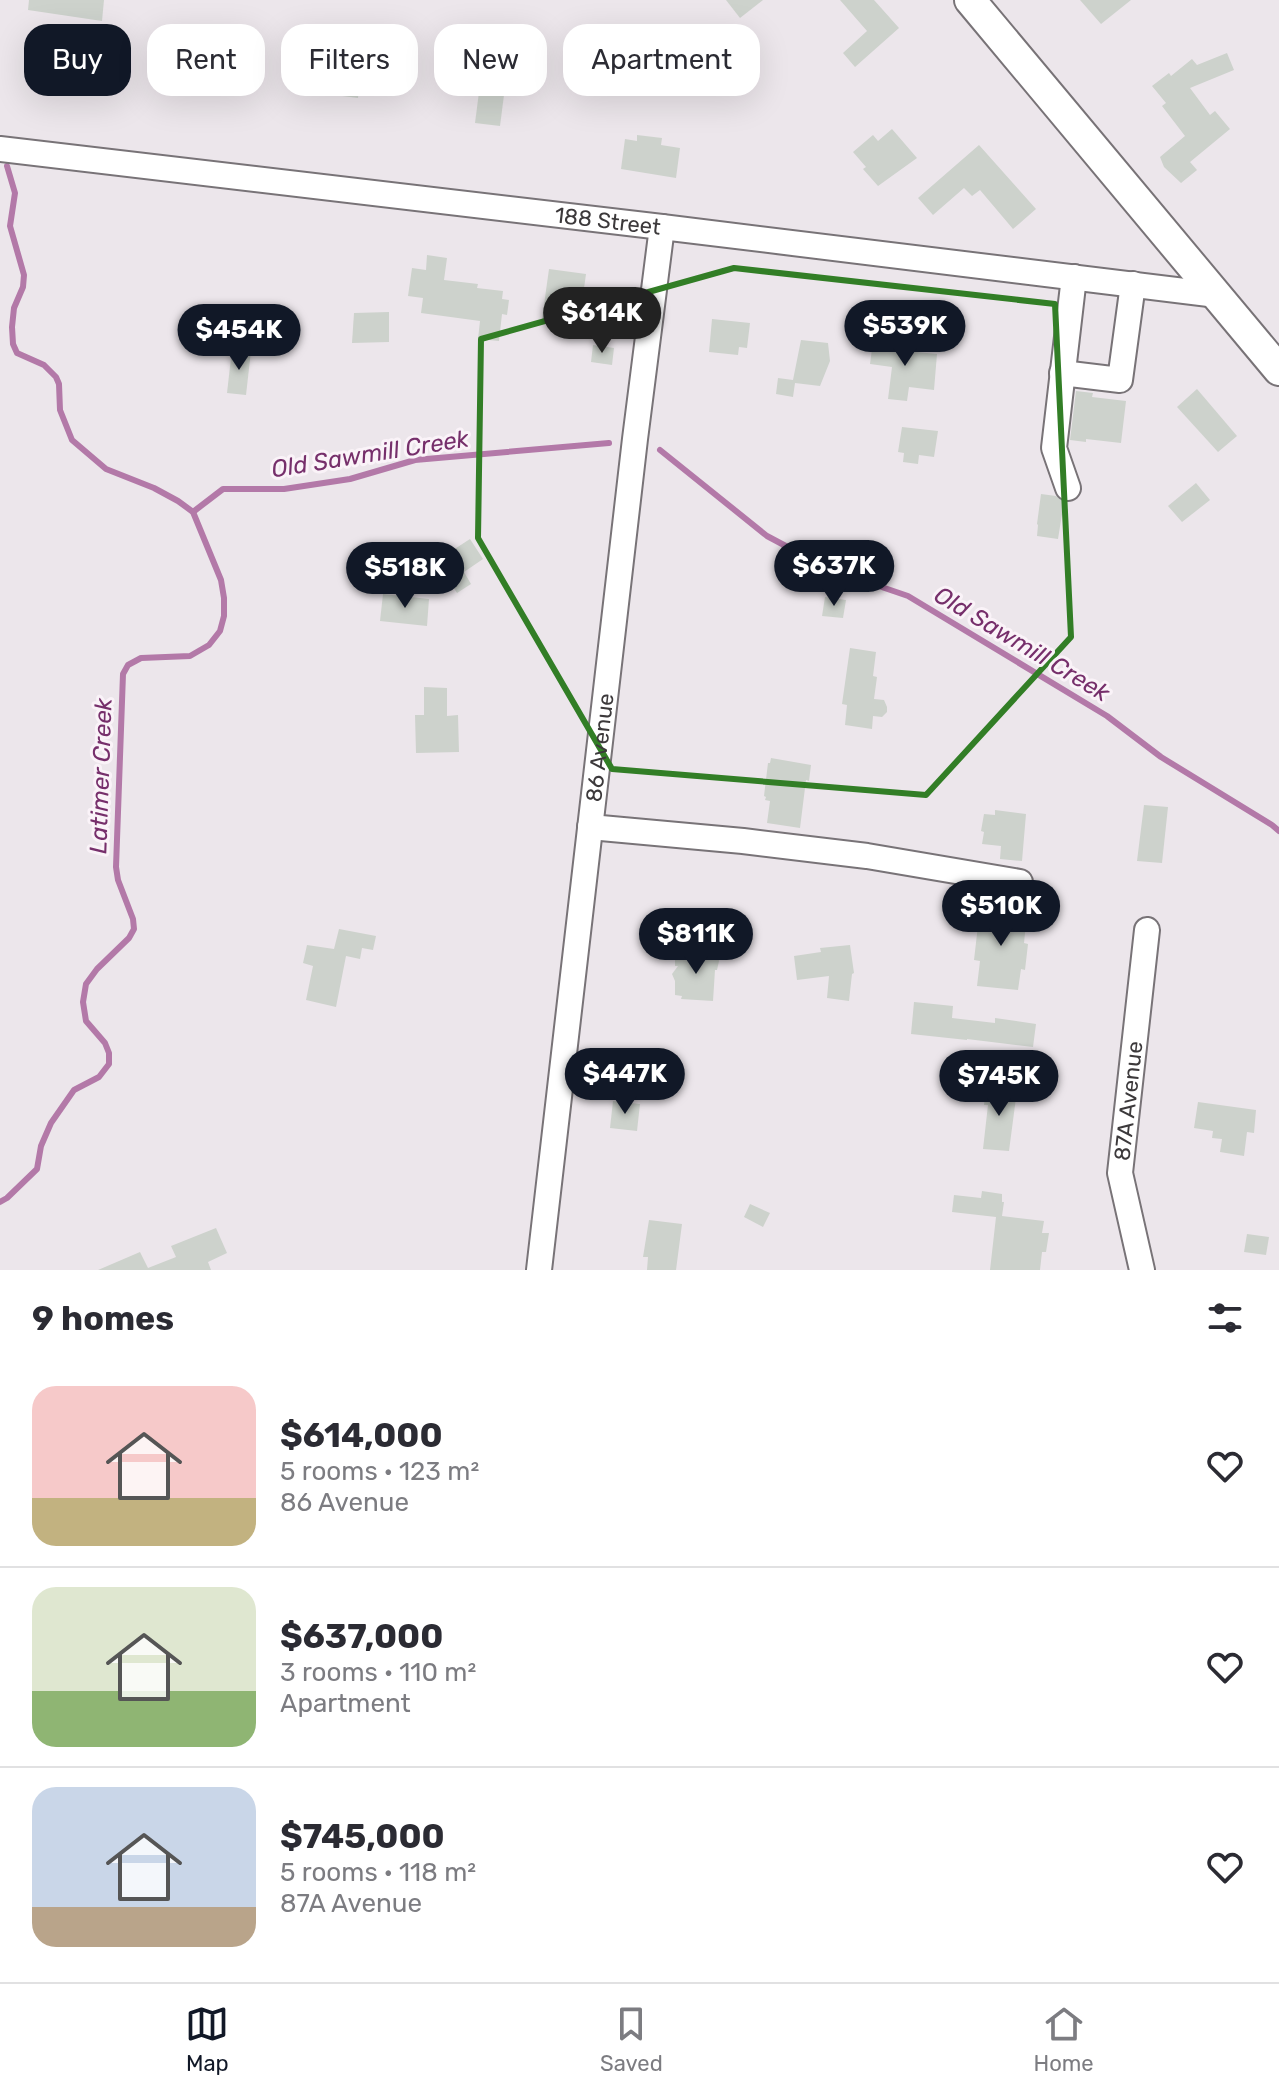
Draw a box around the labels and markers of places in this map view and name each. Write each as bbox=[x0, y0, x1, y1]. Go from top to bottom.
pin: $614K bbox=[546, 287, 658, 355]
pin: $539K bbox=[849, 300, 961, 368]
pin: $454K bbox=[183, 304, 295, 372]
pin: $637K bbox=[778, 540, 890, 608]
pin: $518K bbox=[349, 542, 461, 610]
pin: $510K bbox=[945, 880, 1057, 948]
pin: $811K bbox=[640, 908, 752, 976]
pin: $447K bbox=[569, 1048, 681, 1116]
pin: $745K bbox=[943, 1050, 1055, 1118]

